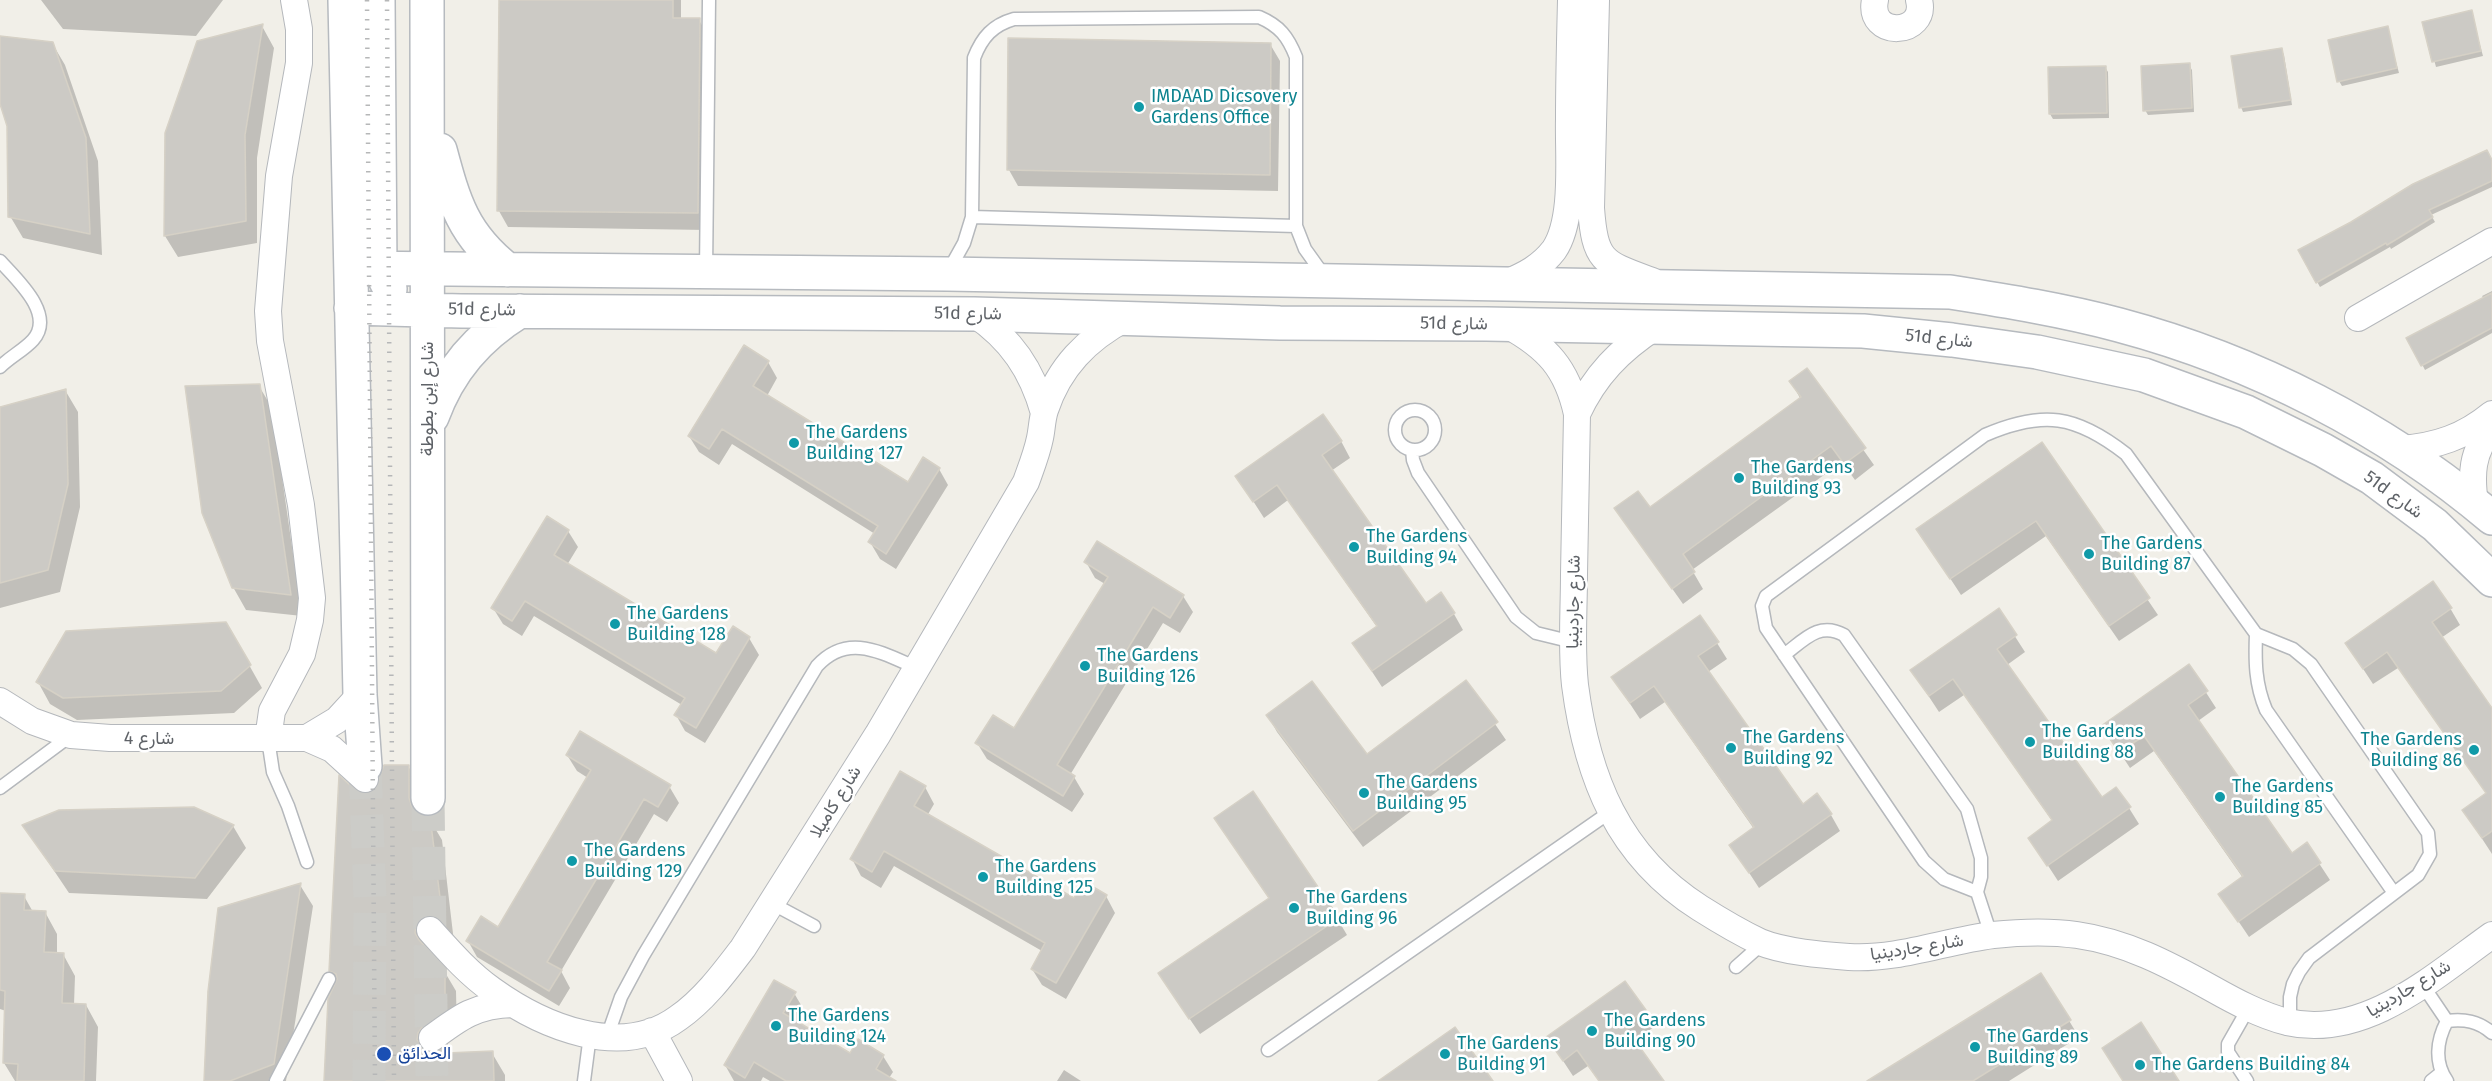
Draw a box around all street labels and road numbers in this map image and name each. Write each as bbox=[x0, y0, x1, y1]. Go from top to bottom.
street label: 51d شارع bbox=[448, 299, 516, 321]
street label: 51d شارع bbox=[934, 303, 1002, 325]
street label: 51d شارع bbox=[1420, 313, 1488, 335]
street label: 51d شارع bbox=[1904, 325, 1974, 353]
street label: شارع إبن بطوطة bbox=[417, 342, 439, 456]
street label: 51d شارع bbox=[2359, 466, 2427, 524]
street label: شارع جاردينيا bbox=[1562, 555, 1586, 649]
street label: شارع 4 bbox=[124, 728, 174, 750]
street label: شارع كاميلا bbox=[805, 762, 867, 842]
street label: شارع جاردينيا bbox=[1869, 930, 1965, 966]
street label: شارع جاردينيا bbox=[2363, 956, 2455, 1022]

